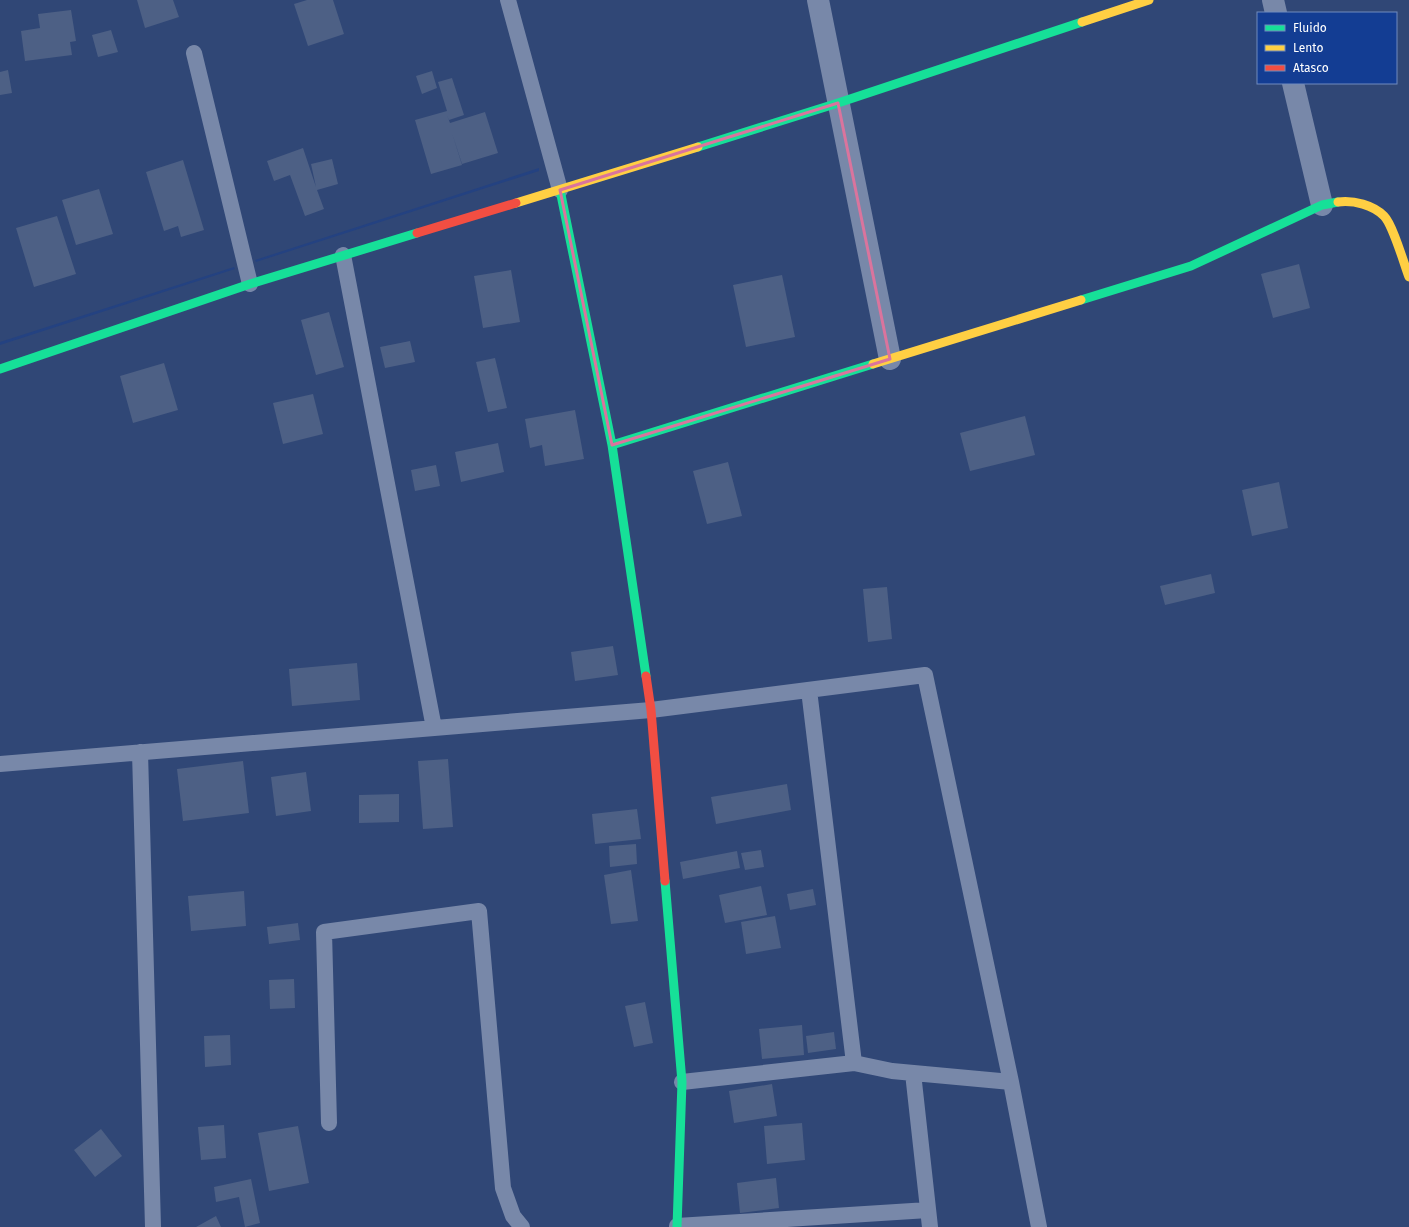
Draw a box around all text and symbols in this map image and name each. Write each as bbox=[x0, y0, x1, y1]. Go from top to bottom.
legend bbox=[1257, 12, 1397, 84]
text: Fluido bbox=[1293, 21, 1327, 35]
text: Lento bbox=[1293, 41, 1323, 55]
text: Atasco bbox=[1293, 61, 1329, 75]

